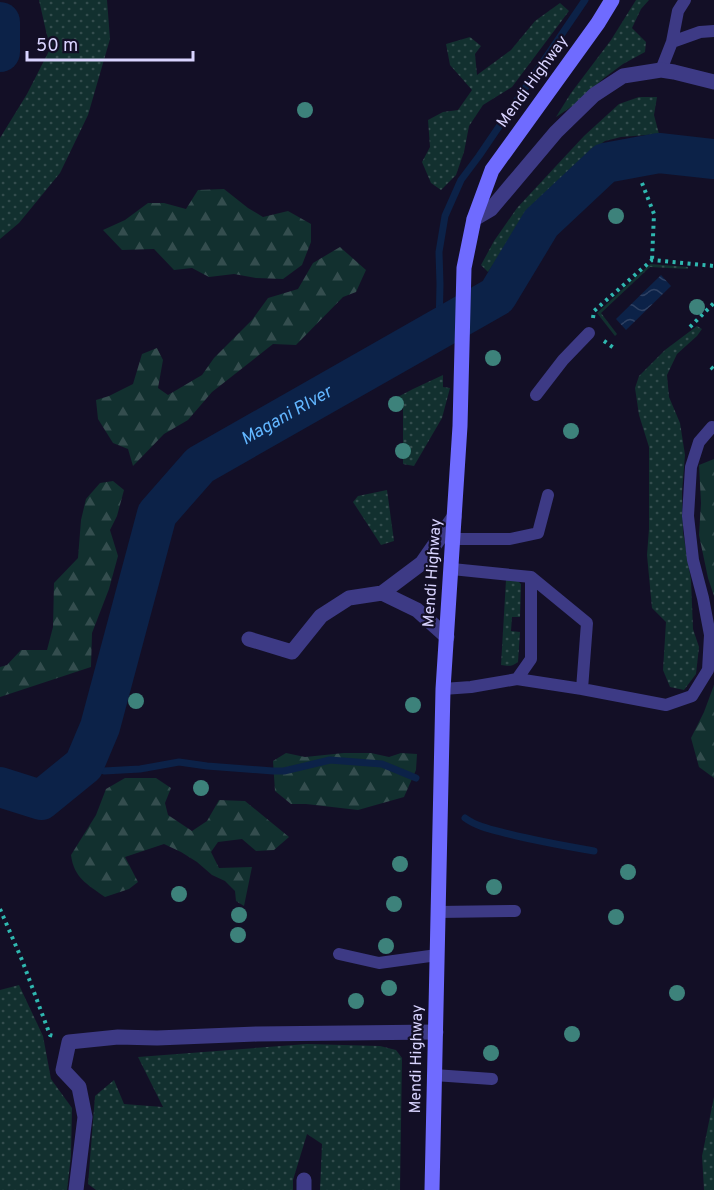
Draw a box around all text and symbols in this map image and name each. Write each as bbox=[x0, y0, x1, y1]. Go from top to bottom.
scale bar bbox=[27, 24, 194, 62]
street label: Mendi Highway bbox=[493, 32, 573, 132]
text: 50 m bbox=[36, 35, 78, 58]
water label: Magani RIver bbox=[237, 380, 338, 451]
street label: Mendi Highway bbox=[419, 518, 447, 628]
street label: Mendi Highway bbox=[406, 1004, 428, 1114]

